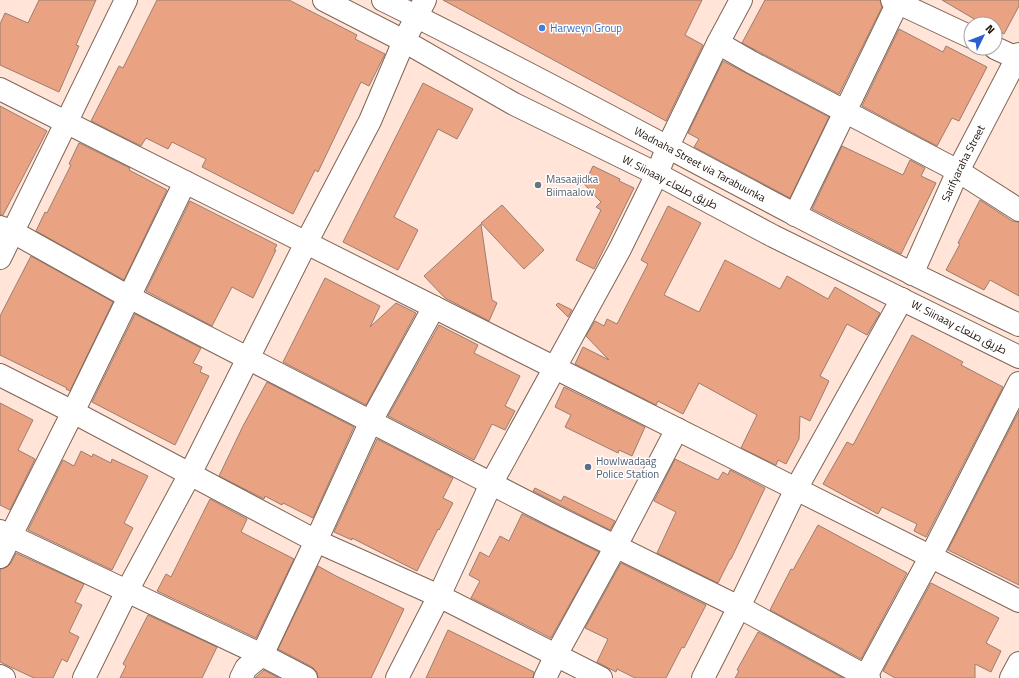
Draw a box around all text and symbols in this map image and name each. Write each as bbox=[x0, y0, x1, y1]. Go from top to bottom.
north arrow bbox=[963, 16, 1003, 56]
place label: Harweyn Group bbox=[550, 20, 622, 36]
text: N bbox=[982, 21, 999, 37]
marker: Harweyn Group bbox=[537, 23, 547, 33]
street label: Sarifyaraha Street bbox=[937, 122, 989, 204]
street label: Wadnaha Street via Tarabuunka bbox=[631, 123, 769, 206]
street label: W. Siinaay طريق صنعاء bbox=[619, 151, 721, 213]
place label: Masaajidka Biimaalow bbox=[546, 171, 599, 200]
marker: Masaajidka Biimaalow bbox=[533, 180, 543, 190]
street label: W. Siinaay طريق صنعاء bbox=[908, 296, 1010, 358]
place label: Howlwadaag Police Station bbox=[596, 453, 659, 482]
marker: Howlwadaag Police Station bbox=[583, 462, 593, 472]

